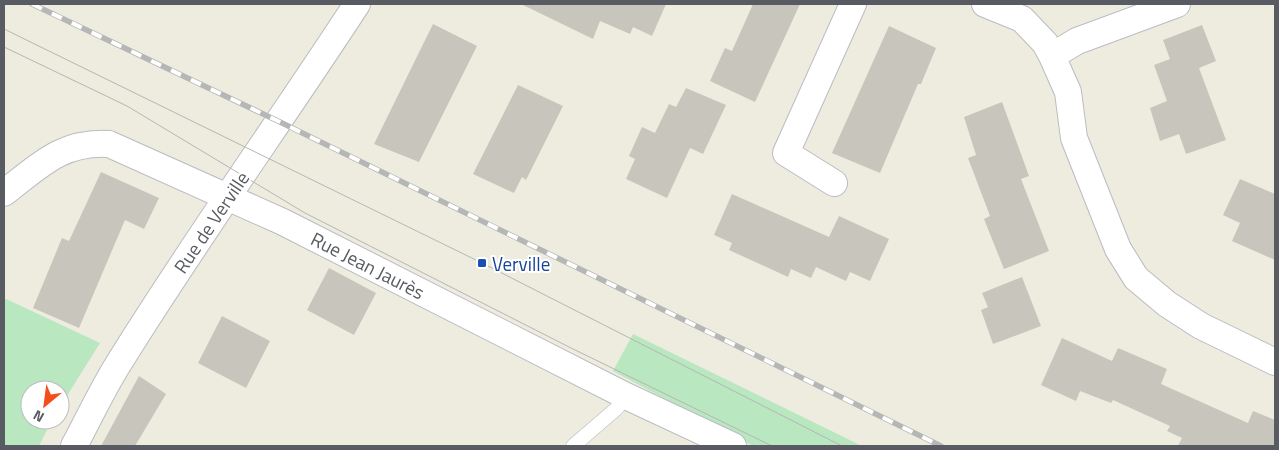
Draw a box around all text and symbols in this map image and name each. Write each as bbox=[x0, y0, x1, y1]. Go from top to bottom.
street label: Rue de Verville bbox=[166, 165, 256, 279]
street label: Rue Jean Jaurès bbox=[306, 224, 430, 306]
place label: Verville bbox=[492, 249, 550, 278]
marker: Verville bbox=[476, 257, 488, 269]
north arrow bbox=[20, 380, 70, 430]
text: N bbox=[29, 405, 48, 428]

